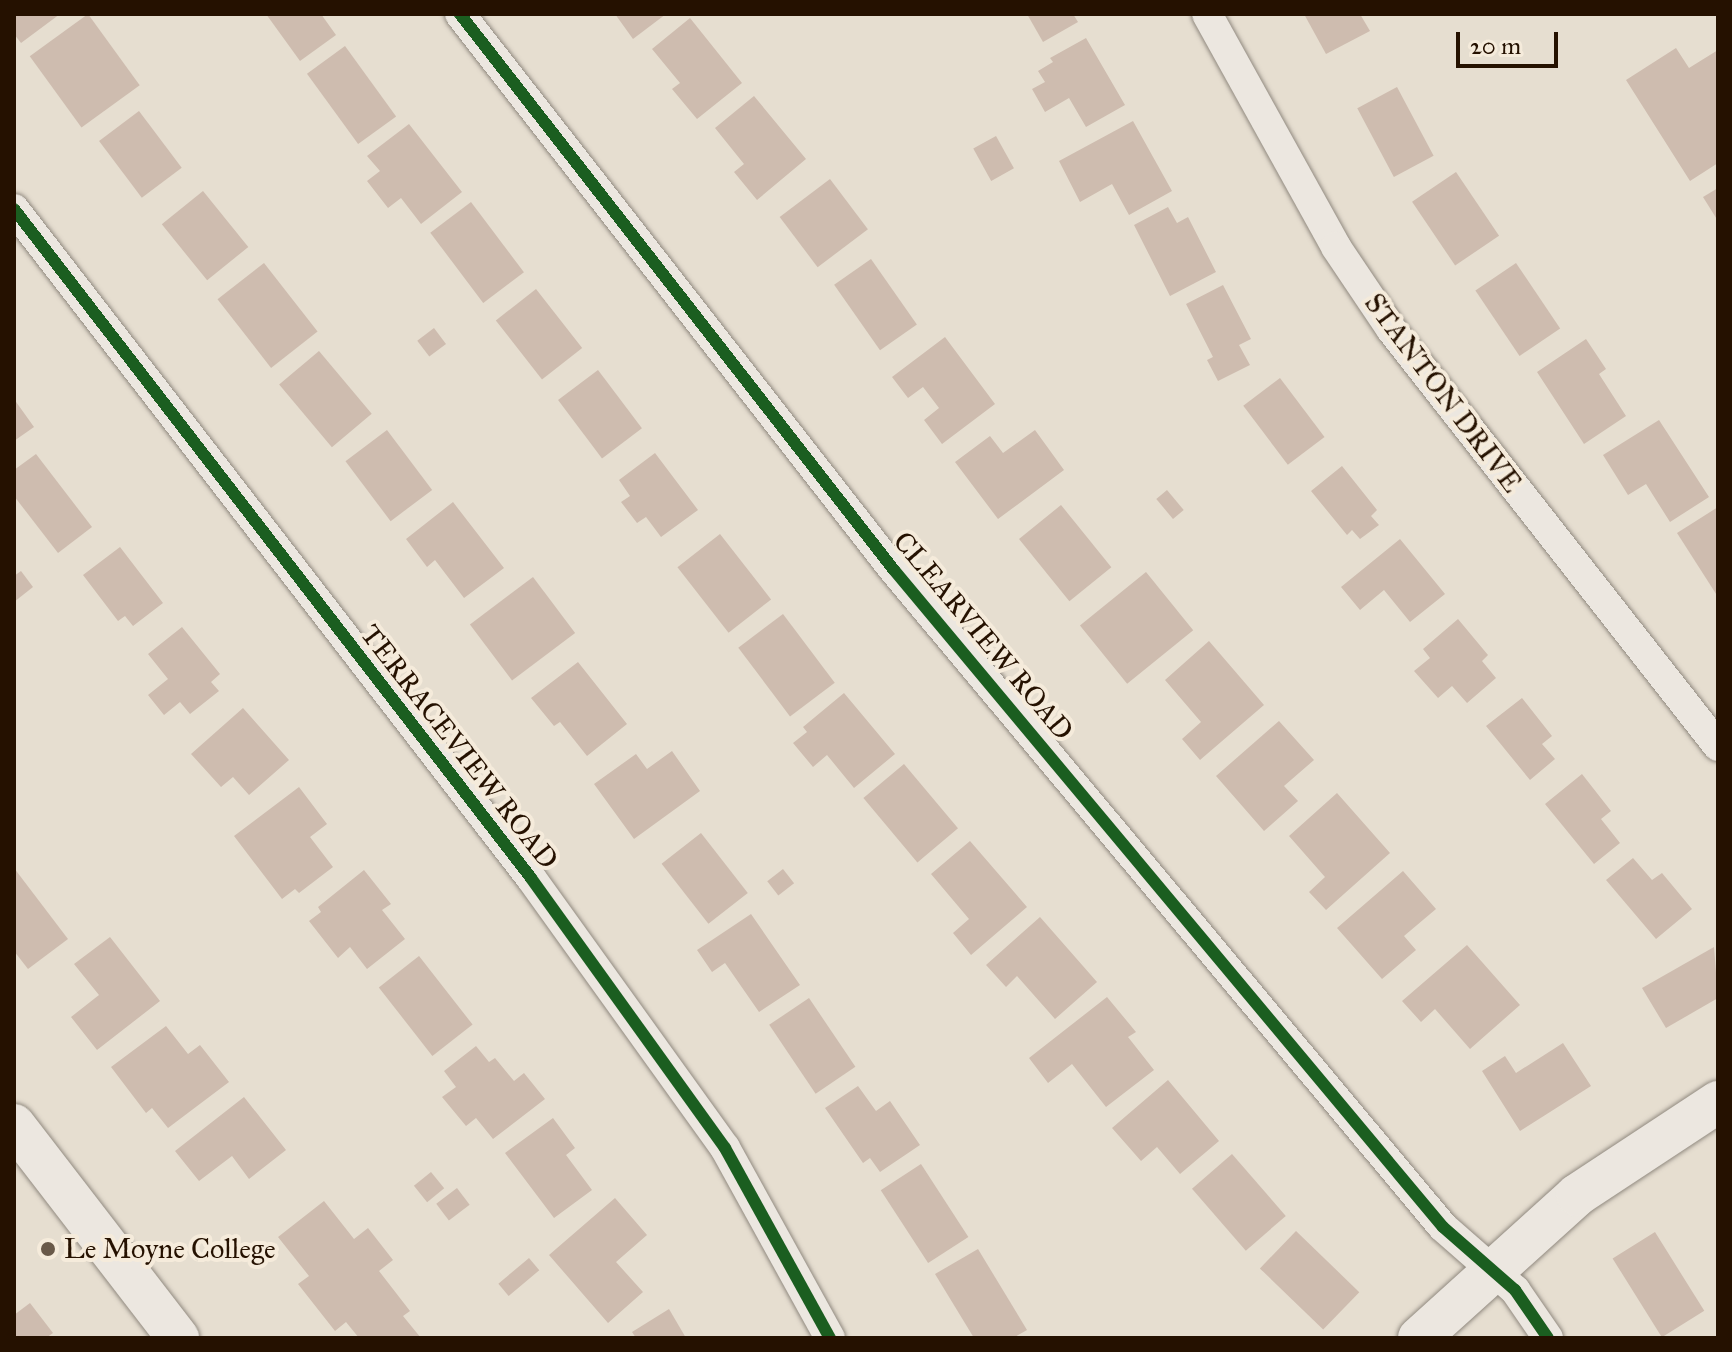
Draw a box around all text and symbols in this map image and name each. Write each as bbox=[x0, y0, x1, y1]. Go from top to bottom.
scale bar bbox=[1460, 16, 1562, 66]
text: 20 m bbox=[1470, 31, 1521, 61]
street label: STANTON DRIVE bbox=[1357, 287, 1529, 499]
street label: CLEARVIEW ROAD bbox=[886, 525, 1080, 747]
street label: TERRACEVIEW ROAD bbox=[353, 618, 565, 876]
place label: Le Moyne College bbox=[64, 1232, 276, 1266]
marker: Le Moyne College bbox=[39, 1240, 57, 1258]

